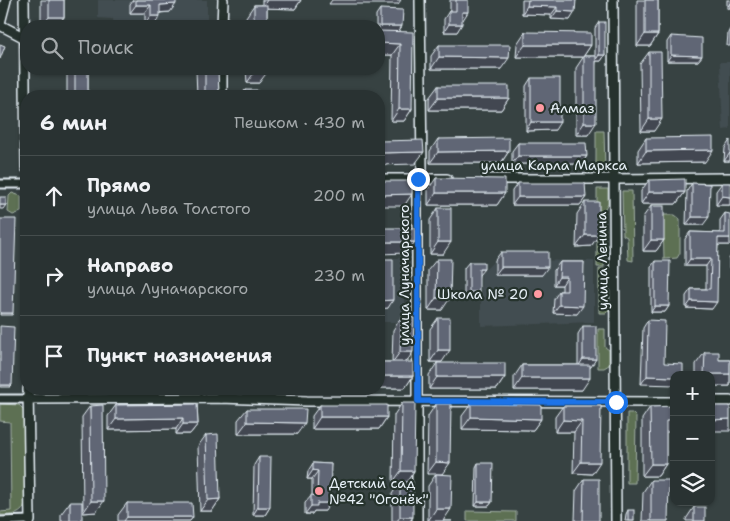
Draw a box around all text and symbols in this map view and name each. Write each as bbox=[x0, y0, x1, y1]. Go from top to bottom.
search box bbox=[20, 20, 385, 75]
icon: search bbox=[38, 34, 66, 62]
text: Поиск bbox=[78, 35, 133, 60]
place label: Алмаз bbox=[550, 99, 595, 117]
marker: Алмаз bbox=[534, 102, 546, 114]
text: 6 мин bbox=[40, 109, 107, 137]
text: Пешком · 430 m bbox=[234, 112, 365, 133]
street label: улица Карла Маркса bbox=[481, 156, 627, 174]
route end bbox=[407, 168, 430, 191]
text: Прямо bbox=[87, 173, 151, 198]
icon: ahead bbox=[40, 182, 68, 210]
text: 200 m bbox=[313, 185, 365, 206]
text: улица Льва Толстого bbox=[87, 198, 251, 219]
street label: улица Луначарского bbox=[395, 204, 413, 346]
street label: улица Ленина bbox=[592, 211, 612, 310]
text: Направо bbox=[87, 253, 173, 278]
icon: right bbox=[40, 262, 68, 290]
text: 230 m bbox=[313, 265, 365, 286]
text: улица Луначарского bbox=[87, 278, 248, 299]
place label: Школа № 20 bbox=[437, 285, 528, 303]
marker: Школа № 20 bbox=[532, 288, 544, 300]
icon: arrive bbox=[40, 342, 68, 370]
text: Пункт назначения bbox=[87, 343, 272, 368]
map controls bbox=[670, 371, 715, 506]
button: + bbox=[670, 371, 715, 416]
route start bbox=[605, 391, 628, 414]
button: − bbox=[670, 416, 715, 461]
button: layers bbox=[670, 461, 715, 506]
place label: Детский сад №42 "Огонёк" bbox=[329, 474, 429, 508]
marker: Детский сад №42 "Огонёк" bbox=[313, 485, 325, 497]

